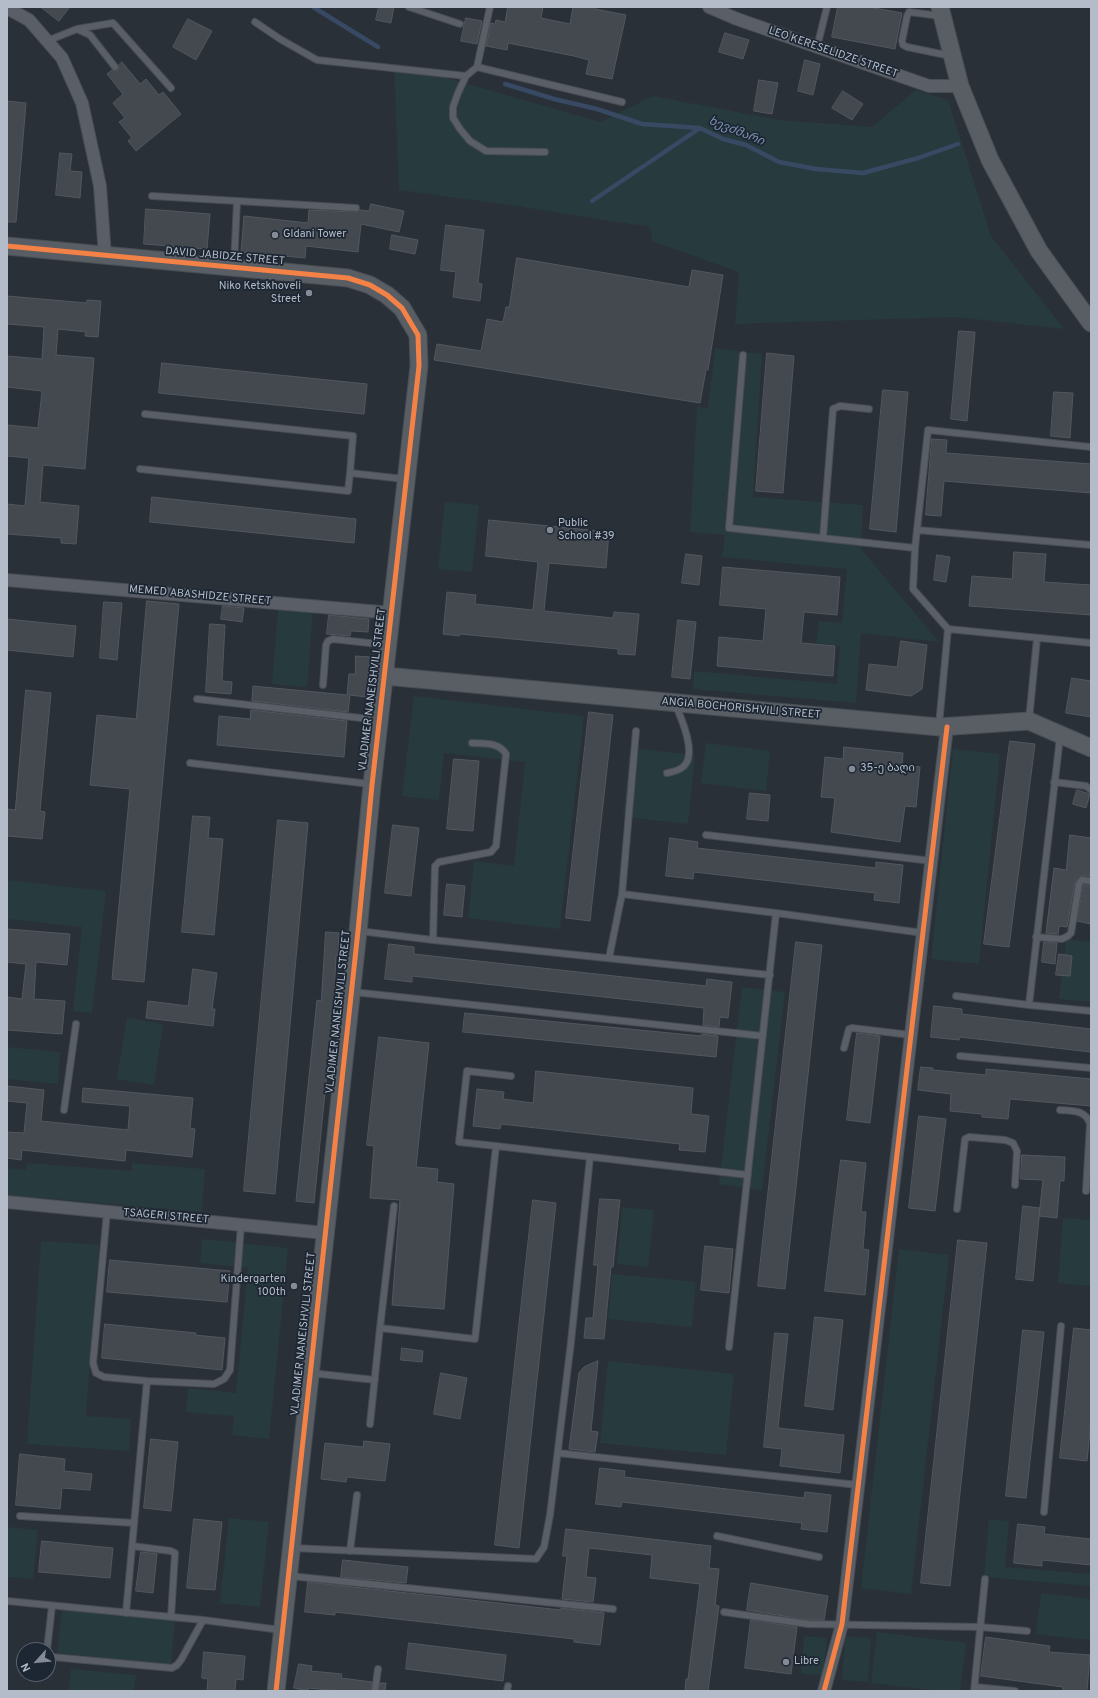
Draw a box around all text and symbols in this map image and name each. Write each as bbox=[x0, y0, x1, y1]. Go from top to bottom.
street label: LEO KERESELIDZE STREET bbox=[766, 25, 900, 81]
water label: ხევძმარი bbox=[706, 114, 766, 150]
place label: Gldani Tower bbox=[283, 228, 347, 242]
marker: Gldani Tower bbox=[270, 230, 280, 240]
street label: DAVID JABIDZE STREET bbox=[165, 245, 285, 269]
place label: Niko Ketskhoveli Street bbox=[219, 280, 301, 306]
marker: Niko Ketskhoveli Street bbox=[304, 288, 314, 298]
place label: Public School #39 bbox=[558, 517, 615, 543]
marker: Public School #39 bbox=[545, 525, 555, 535]
street label: MEMED ABASHIDZE STREET bbox=[128, 583, 272, 609]
street label: VLADIMER NANEISHVILI STREET bbox=[356, 608, 390, 772]
street label: ANGIA BOCHORISHVILI STREET bbox=[661, 695, 821, 723]
place label: 35-ე ბაღი bbox=[860, 762, 915, 776]
marker: 35-ე ბაღი bbox=[847, 764, 857, 774]
street label: VLADIMER NANEISHVILI STREET bbox=[324, 930, 354, 1094]
street label: TSAGERI STREET bbox=[122, 1207, 210, 1227]
street label: VLADIMER NANEISHVILI STREET bbox=[289, 1252, 319, 1416]
place label: Kindergarten 100th bbox=[220, 1273, 286, 1299]
marker: Kindergarten 100th bbox=[289, 1281, 299, 1291]
north arrow bbox=[16, 1642, 56, 1682]
place label: Libre bbox=[794, 1655, 819, 1669]
marker: Libre bbox=[781, 1657, 791, 1667]
text: N bbox=[18, 1660, 34, 1674]

